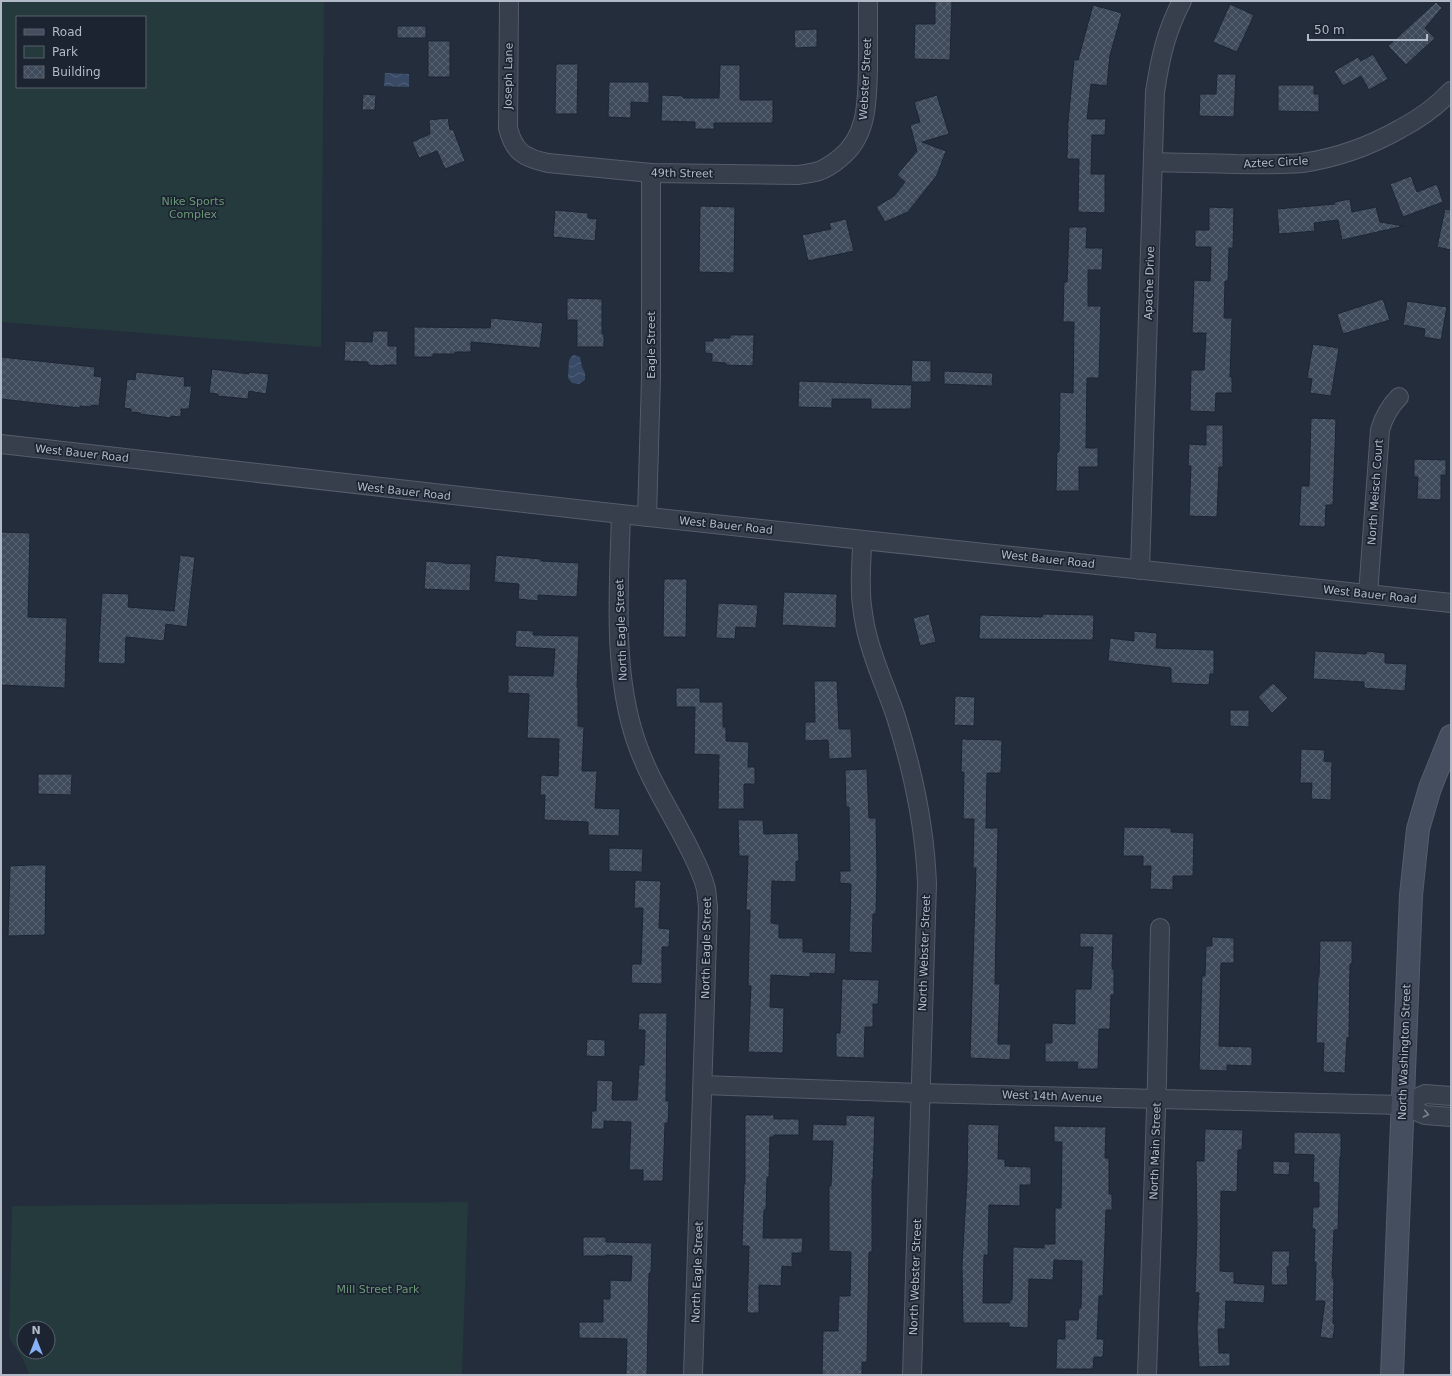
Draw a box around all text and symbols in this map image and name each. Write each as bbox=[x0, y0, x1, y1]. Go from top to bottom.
legend bbox=[16, 16, 146, 88]
scale bar bbox=[1308, 16, 1427, 42]
text: 50 m bbox=[1314, 23, 1345, 37]
text: Road bbox=[52, 25, 82, 39]
street label: Webster Street bbox=[857, 37, 874, 120]
street label: Joseph Lane bbox=[501, 42, 516, 110]
text: Park bbox=[52, 45, 78, 59]
text: Building bbox=[52, 65, 101, 79]
street label: Aztec Circle bbox=[1243, 154, 1309, 171]
street label: 49th Street bbox=[651, 166, 714, 181]
park label: Nike Sports Complex bbox=[162, 195, 225, 221]
street label: Apache Drive bbox=[1142, 246, 1157, 320]
street label: Eagle Street bbox=[645, 311, 658, 379]
street label: North Meisch Court bbox=[1365, 438, 1386, 545]
street label: West Bauer Road bbox=[34, 442, 129, 465]
street label: West Bauer Road bbox=[356, 480, 451, 503]
street label: West Bauer Road bbox=[678, 514, 773, 537]
street label: West Bauer Road bbox=[1000, 548, 1095, 571]
street label: North Eagle Street bbox=[613, 578, 630, 681]
street label: West Bauer Road bbox=[1322, 583, 1417, 606]
street label: North Webster Street bbox=[916, 894, 933, 1011]
street label: North Eagle Street bbox=[699, 896, 714, 999]
street label: North Washington Street bbox=[1396, 983, 1413, 1120]
street label: West 14th Avenue bbox=[1002, 1088, 1103, 1105]
street label: North Main Street bbox=[1147, 1101, 1164, 1200]
one-way arrow bbox=[1422, 1110, 1429, 1118]
street label: North Webster Street bbox=[907, 1218, 924, 1335]
street label: North Eagle Street bbox=[689, 1220, 706, 1323]
park label: Mill Street Park bbox=[337, 1283, 420, 1296]
north arrow bbox=[16, 1320, 56, 1360]
text: N bbox=[31, 1324, 41, 1337]

